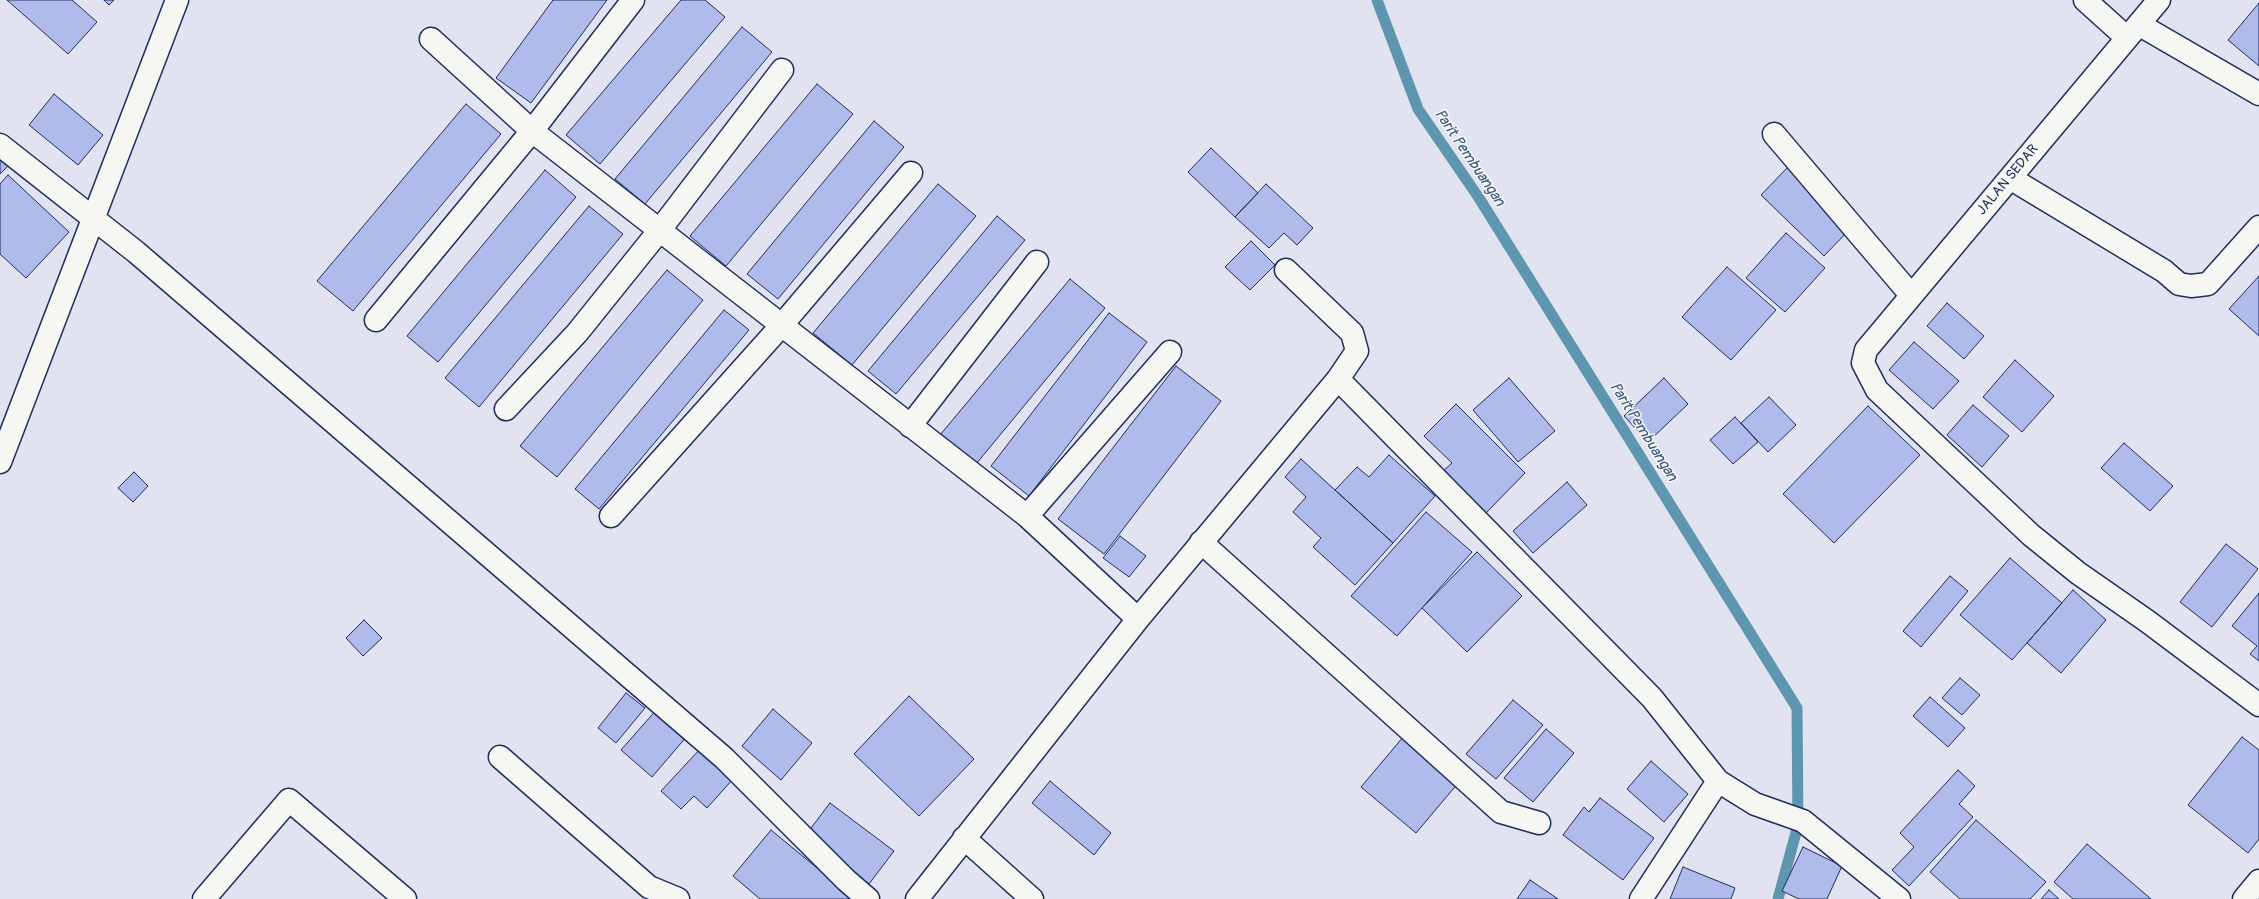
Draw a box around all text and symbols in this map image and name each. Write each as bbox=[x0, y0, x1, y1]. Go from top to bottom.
water label: Parit Pembuangan bbox=[1430, 106, 1508, 210]
street label: JALAN SEDAR bbox=[1974, 141, 2042, 219]
water label: Parit Pembuangan bbox=[1605, 379, 1681, 485]

